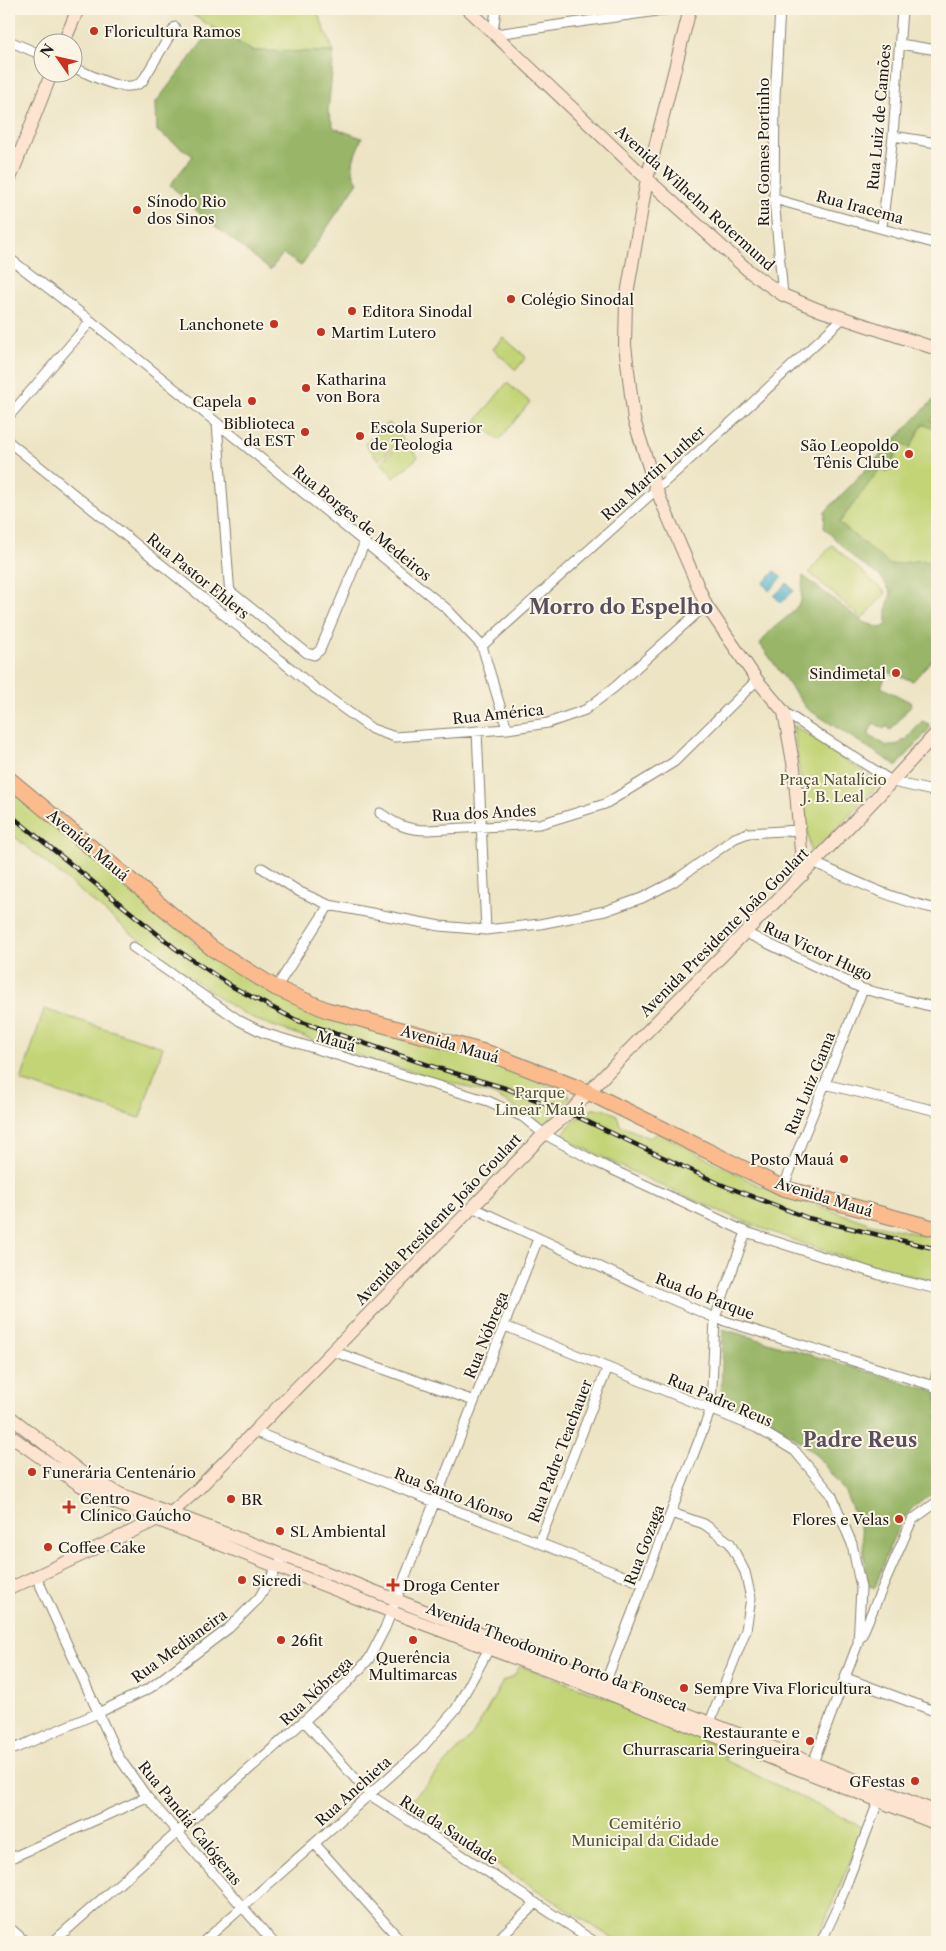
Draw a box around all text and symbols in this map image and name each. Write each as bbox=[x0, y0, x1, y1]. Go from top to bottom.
place label: Floricultura Ramos bbox=[104, 22, 241, 41]
marker: Floricultura Ramos bbox=[88, 25, 100, 37]
north arrow bbox=[32, 32, 82, 82]
text: N bbox=[36, 41, 58, 61]
street label: Rua Luiz de Camões bbox=[863, 43, 895, 191]
street label: Rua Gomes Portinho bbox=[754, 78, 773, 227]
street label: Avenida Wilhelm Rotermund bbox=[611, 121, 779, 275]
street label: Rua Iracema bbox=[814, 186, 906, 228]
place label: Sínodo Rio dos Sinos bbox=[147, 192, 226, 228]
marker: Sínodo Rio dos Sinos bbox=[131, 204, 143, 216]
place label: Colégio Sinodal bbox=[521, 290, 634, 309]
marker: Colégio Sinodal bbox=[505, 293, 517, 305]
place label: Editora Sinodal bbox=[362, 302, 473, 321]
marker: Editora Sinodal bbox=[346, 305, 358, 317]
place label: Lanchonete bbox=[179, 315, 264, 334]
marker: Lanchonete bbox=[268, 318, 280, 330]
place label: Martim Lutero bbox=[331, 323, 436, 342]
marker: Martim Lutero bbox=[315, 326, 327, 338]
place label: Katharina von Bora bbox=[315, 370, 386, 406]
marker: Katharina von Bora bbox=[300, 382, 312, 394]
place label: Capela bbox=[193, 392, 242, 411]
marker: Capela bbox=[246, 395, 258, 407]
place label: Biblioteca da EST bbox=[223, 414, 296, 450]
place label: Escola Superior de Teologia bbox=[370, 418, 483, 454]
street label: Rua Martin Luther bbox=[597, 421, 709, 525]
marker: Biblioteca da EST bbox=[299, 426, 311, 438]
marker: Escola Superior de Teologia bbox=[354, 430, 366, 442]
place label: São Leopoldo Tênis Clube bbox=[800, 436, 899, 472]
marker: São Leopoldo Tênis Clube bbox=[903, 448, 915, 460]
street label: Rua Borges de Medeiros bbox=[289, 461, 435, 585]
street label: Rua Pastor Ehlers bbox=[143, 529, 253, 623]
district label: Morro do Espelho bbox=[529, 595, 713, 619]
place label: Sindimetal bbox=[809, 664, 887, 683]
marker: Sindimetal bbox=[890, 667, 902, 679]
street label: Rua América bbox=[452, 700, 545, 728]
park label: Praça Natalício J. B. Leal bbox=[779, 770, 887, 806]
street label: Rua dos Andes bbox=[431, 801, 537, 825]
street label: Avenida Mauá bbox=[42, 805, 133, 885]
street label: Avenida Presidente João Goulart bbox=[635, 843, 813, 1021]
street label: Rua Victor Hugo bbox=[760, 917, 876, 985]
street label: Avenida Mauá bbox=[398, 1021, 501, 1067]
street label: Mauá bbox=[314, 1026, 358, 1056]
street label: Rua Luiz Gama bbox=[781, 1029, 839, 1137]
park label: Parque Linear Mauá bbox=[495, 1083, 585, 1119]
street label: Avenida Presidente João Goulart bbox=[350, 1129, 526, 1309]
place label: Posto Mauá bbox=[750, 1150, 834, 1169]
marker: Posto Mauá bbox=[838, 1153, 850, 1165]
street label: Avenida Mauá bbox=[772, 1173, 875, 1221]
street label: Rua do Parque bbox=[653, 1268, 757, 1324]
street label: Rua Nóbrega bbox=[460, 1288, 512, 1381]
street label: Rua Padre Reus bbox=[665, 1369, 775, 1431]
street label: Rua Padre Teachauer bbox=[524, 1376, 596, 1525]
district label: Padre Reus bbox=[803, 1428, 917, 1452]
place label: Funerária Centenário bbox=[42, 1463, 196, 1482]
street label: Rua Santo Afonso bbox=[391, 1463, 517, 1527]
marker: Funerária Centenário bbox=[26, 1466, 38, 1478]
place label: Centro Clínico Gaúcho bbox=[80, 1489, 191, 1525]
place label: BR bbox=[241, 1490, 263, 1509]
marker: BR bbox=[225, 1493, 237, 1505]
marker: Centro Clínico Gaúcho bbox=[62, 1500, 76, 1514]
street label: Rua Gozaga bbox=[620, 1502, 668, 1588]
place label: Flores e Velas bbox=[792, 1510, 889, 1529]
marker: Flores e Velas bbox=[893, 1513, 905, 1525]
place label: SL Ambiental bbox=[290, 1522, 387, 1541]
marker: SL Ambiental bbox=[274, 1525, 286, 1537]
place label: Coffee Cake bbox=[58, 1538, 146, 1557]
marker: Coffee Cake bbox=[42, 1541, 54, 1553]
place label: Sicredi bbox=[252, 1571, 302, 1590]
marker: Sicredi bbox=[236, 1574, 248, 1586]
place label: Droga Center bbox=[403, 1576, 500, 1595]
marker: Droga Center bbox=[387, 1579, 399, 1591]
street label: Avenida Theodomiro Porto da Fonseca bbox=[423, 1598, 690, 1716]
street label: Rua Medianeira bbox=[128, 1605, 230, 1687]
place label: 26fit bbox=[291, 1631, 324, 1650]
marker: 26fit bbox=[275, 1634, 287, 1646]
marker: Querência Multimarcas bbox=[407, 1634, 419, 1646]
place label: Querência Multimarcas bbox=[369, 1648, 457, 1684]
street label: Rua Nóbrega bbox=[276, 1652, 356, 1729]
place label: Sempre Viva Floricultura bbox=[694, 1679, 872, 1698]
marker: Sempre Viva Floricultura bbox=[678, 1682, 690, 1694]
place label: Restaurante e Churrascaria Seringueira bbox=[622, 1723, 800, 1759]
marker: Restaurante e Churrascaria Seringueira bbox=[804, 1735, 816, 1747]
street label: Rua Anchieta bbox=[311, 1752, 395, 1830]
street label: Rua Pandiá Calógeras bbox=[134, 1757, 246, 1889]
place label: GFestas bbox=[849, 1772, 905, 1791]
marker: GFestas bbox=[909, 1775, 921, 1787]
street label: Rua da Saudade bbox=[396, 1791, 502, 1869]
park label: Cemitério Municipal da Cidade bbox=[571, 1814, 719, 1850]

